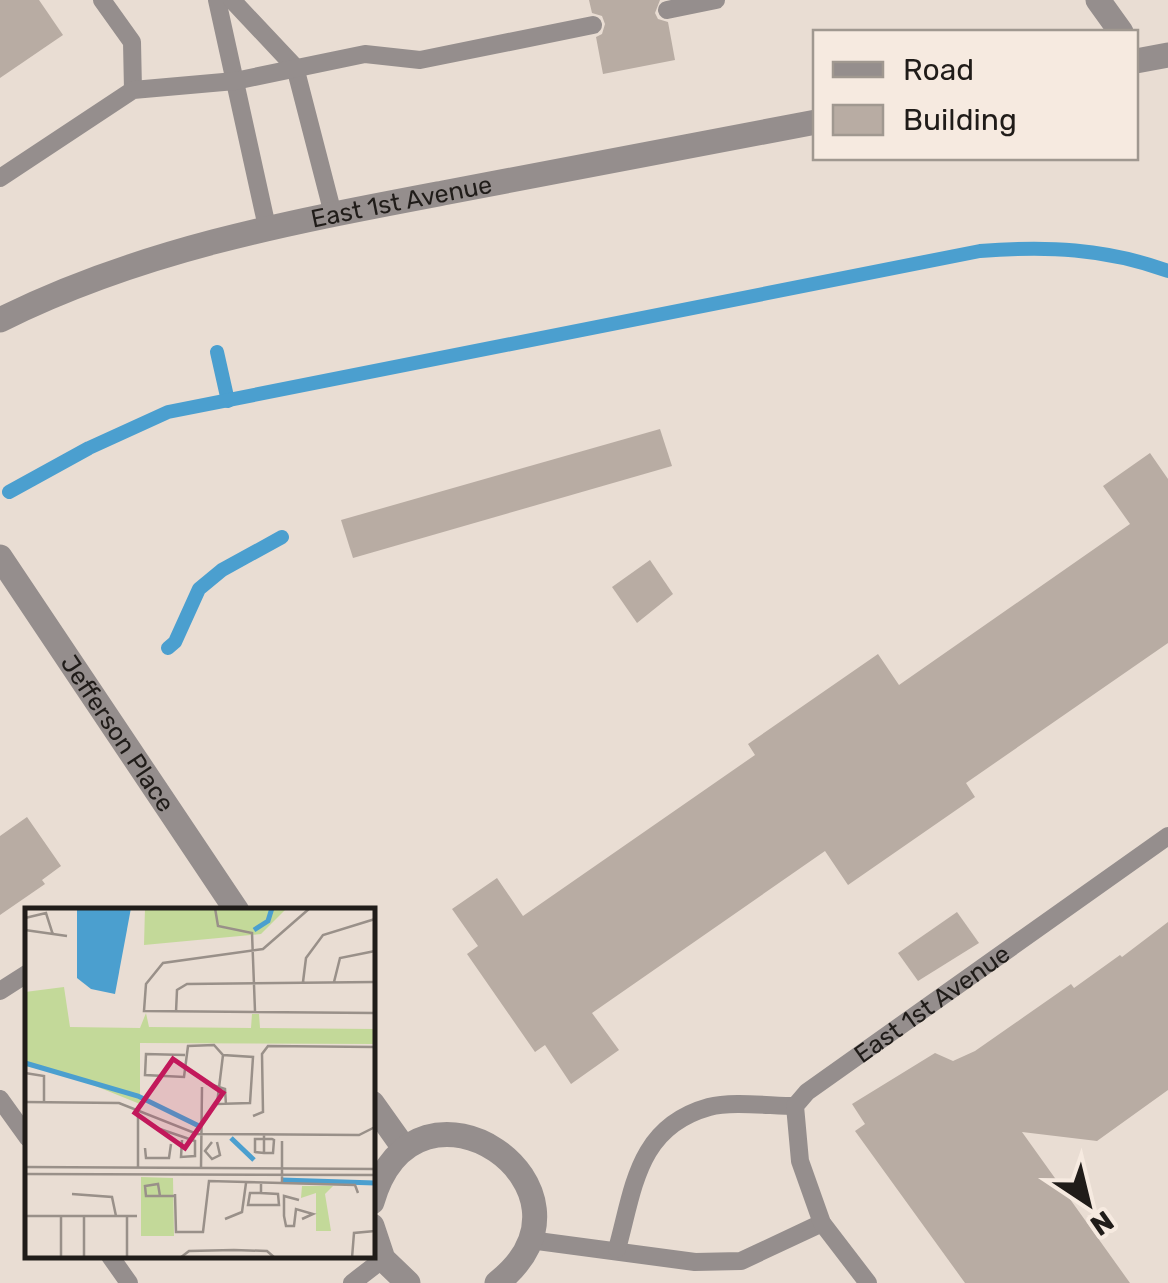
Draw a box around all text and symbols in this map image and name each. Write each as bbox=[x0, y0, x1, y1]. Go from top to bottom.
legend bbox=[813, 30, 1138, 160]
text: Road bbox=[903, 52, 974, 88]
text: Building bbox=[903, 102, 1017, 138]
street label: East 1st Avenue bbox=[308, 170, 494, 234]
street label: Jefferson Place bbox=[55, 650, 180, 817]
inset map bbox=[25, 908, 375, 1258]
street label: East 1st Avenue bbox=[849, 939, 1015, 1069]
north arrow bbox=[1038, 1153, 1138, 1253]
text: N bbox=[1084, 1204, 1120, 1242]

